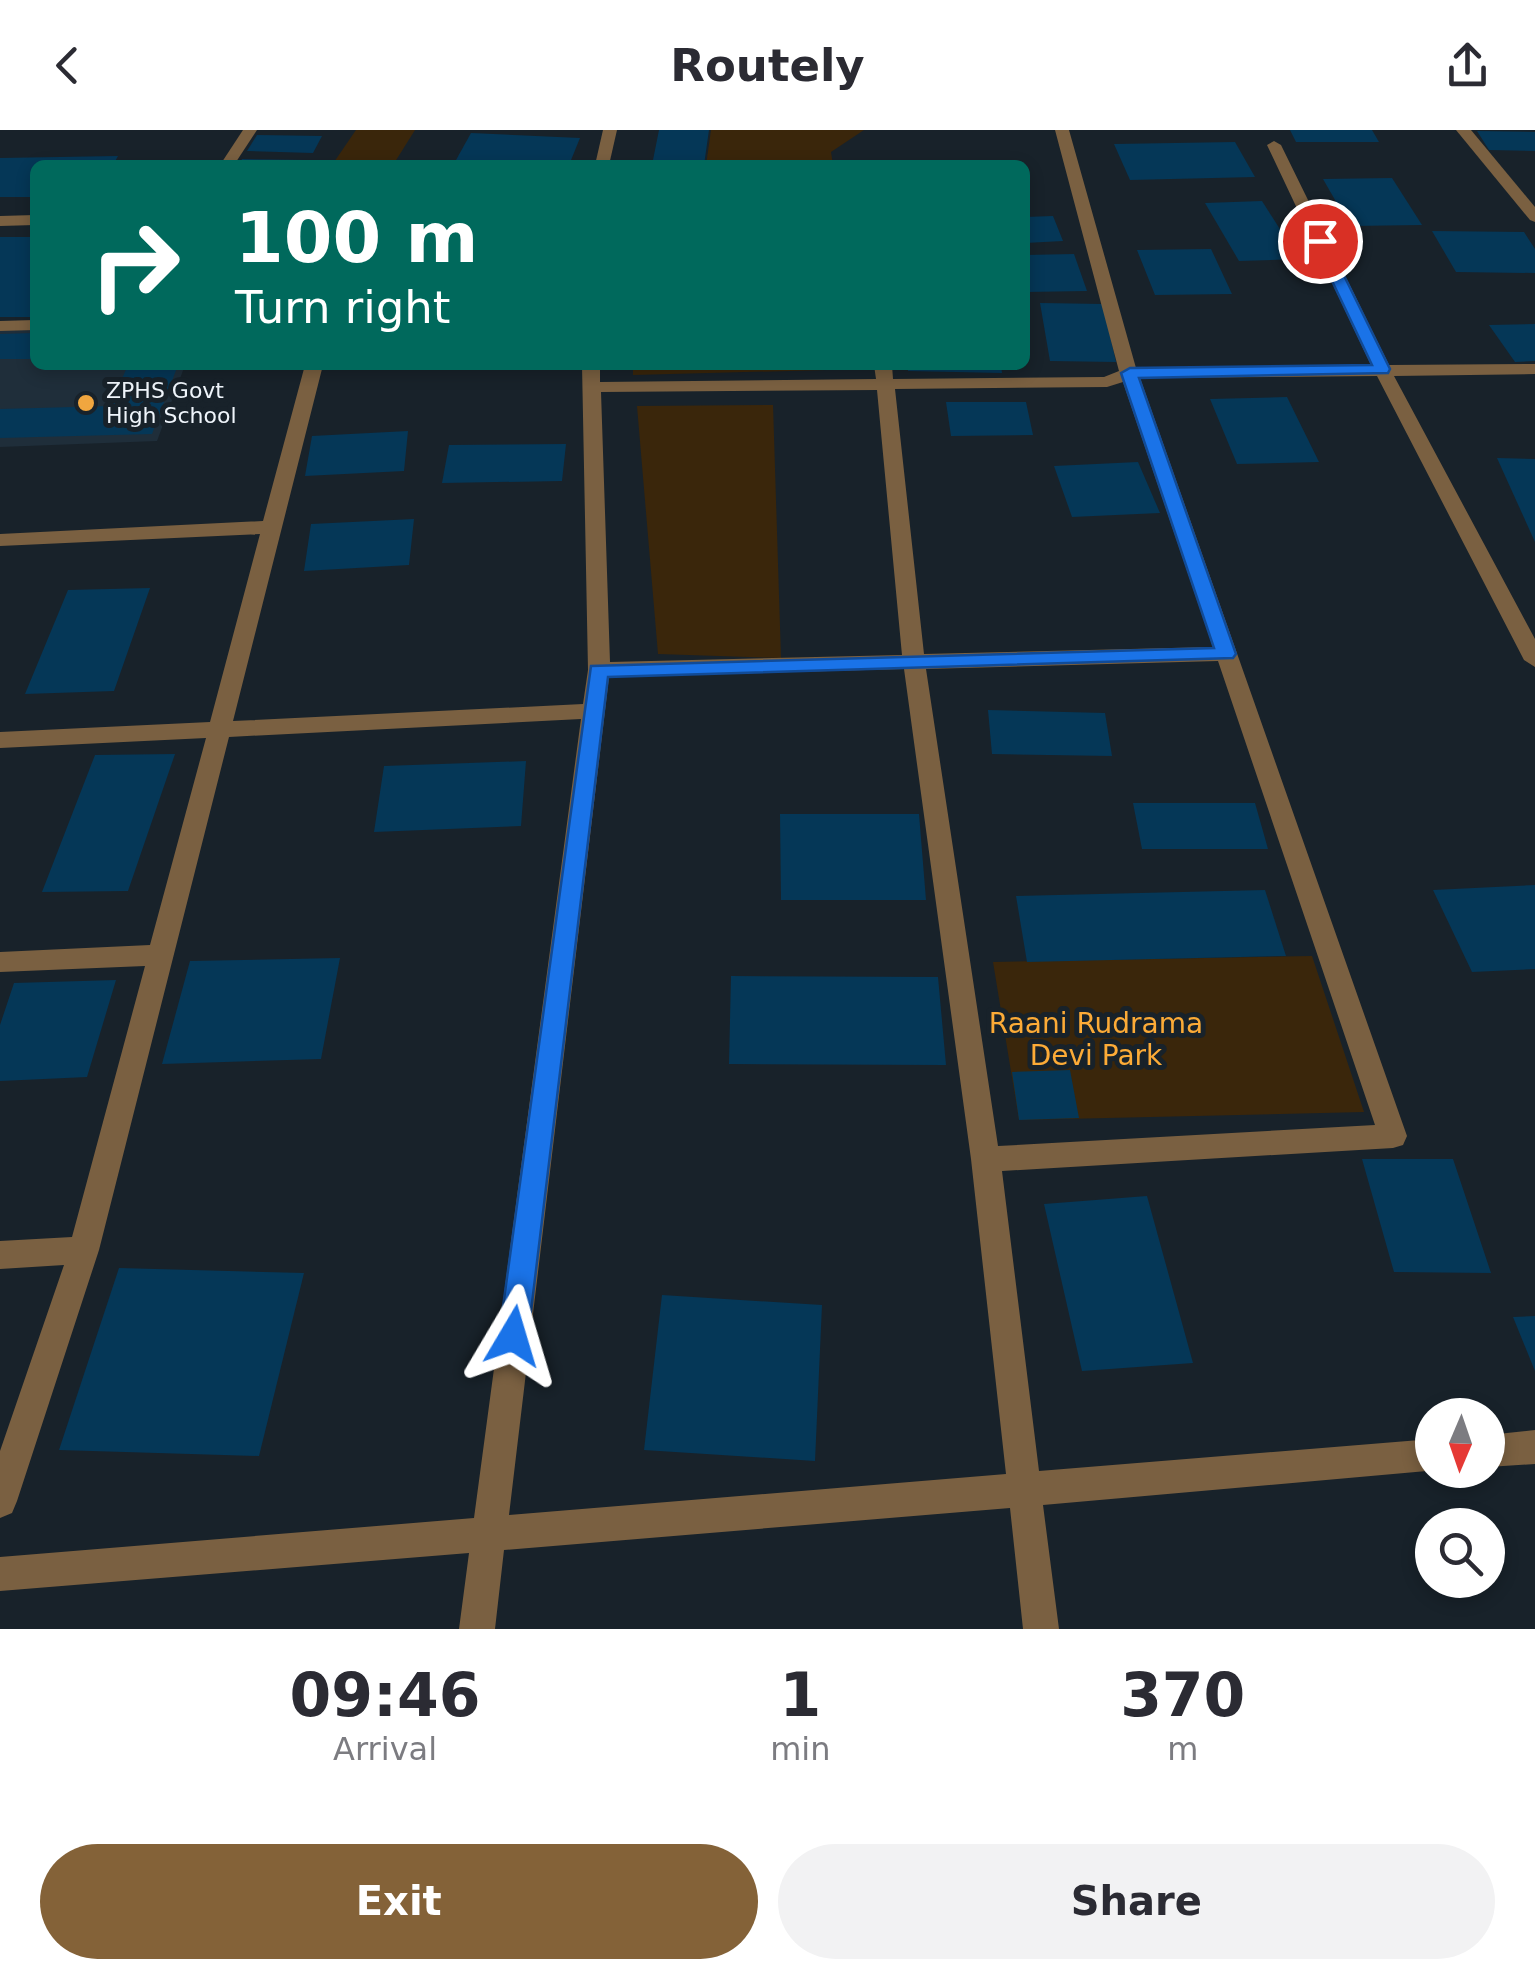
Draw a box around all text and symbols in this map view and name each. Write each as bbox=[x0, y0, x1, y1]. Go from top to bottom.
icon: back bbox=[40, 38, 95, 93]
icon: share bbox=[1440, 38, 1495, 93]
text: Routely bbox=[670, 39, 865, 92]
text: 100 m bbox=[235, 197, 478, 279]
pin bbox=[1278, 199, 1363, 284]
icon: right bbox=[70, 200, 200, 330]
icon: arrive bbox=[1293, 214, 1348, 269]
text: Turn right bbox=[235, 281, 450, 334]
place label: ZPHS Govt High School bbox=[106, 378, 237, 428]
marker: ZPHS Govt High School bbox=[75, 392, 97, 414]
park label: Raani Rudrama Devi Park bbox=[989, 1007, 1203, 1072]
position arrow bbox=[461, 1284, 565, 1388]
north arrow bbox=[1415, 1398, 1505, 1488]
map controls bbox=[1415, 1398, 1505, 1598]
button: search bbox=[1415, 1508, 1505, 1598]
text: 09:46 bbox=[290, 1660, 481, 1730]
text: 1 bbox=[779, 1660, 821, 1730]
text: 370 bbox=[1120, 1660, 1245, 1730]
text: Arrival bbox=[333, 1730, 437, 1768]
text: min bbox=[770, 1730, 831, 1768]
text: m bbox=[1167, 1730, 1198, 1768]
button: Exit bbox=[40, 1844, 758, 1959]
button: Share bbox=[778, 1844, 1495, 1959]

